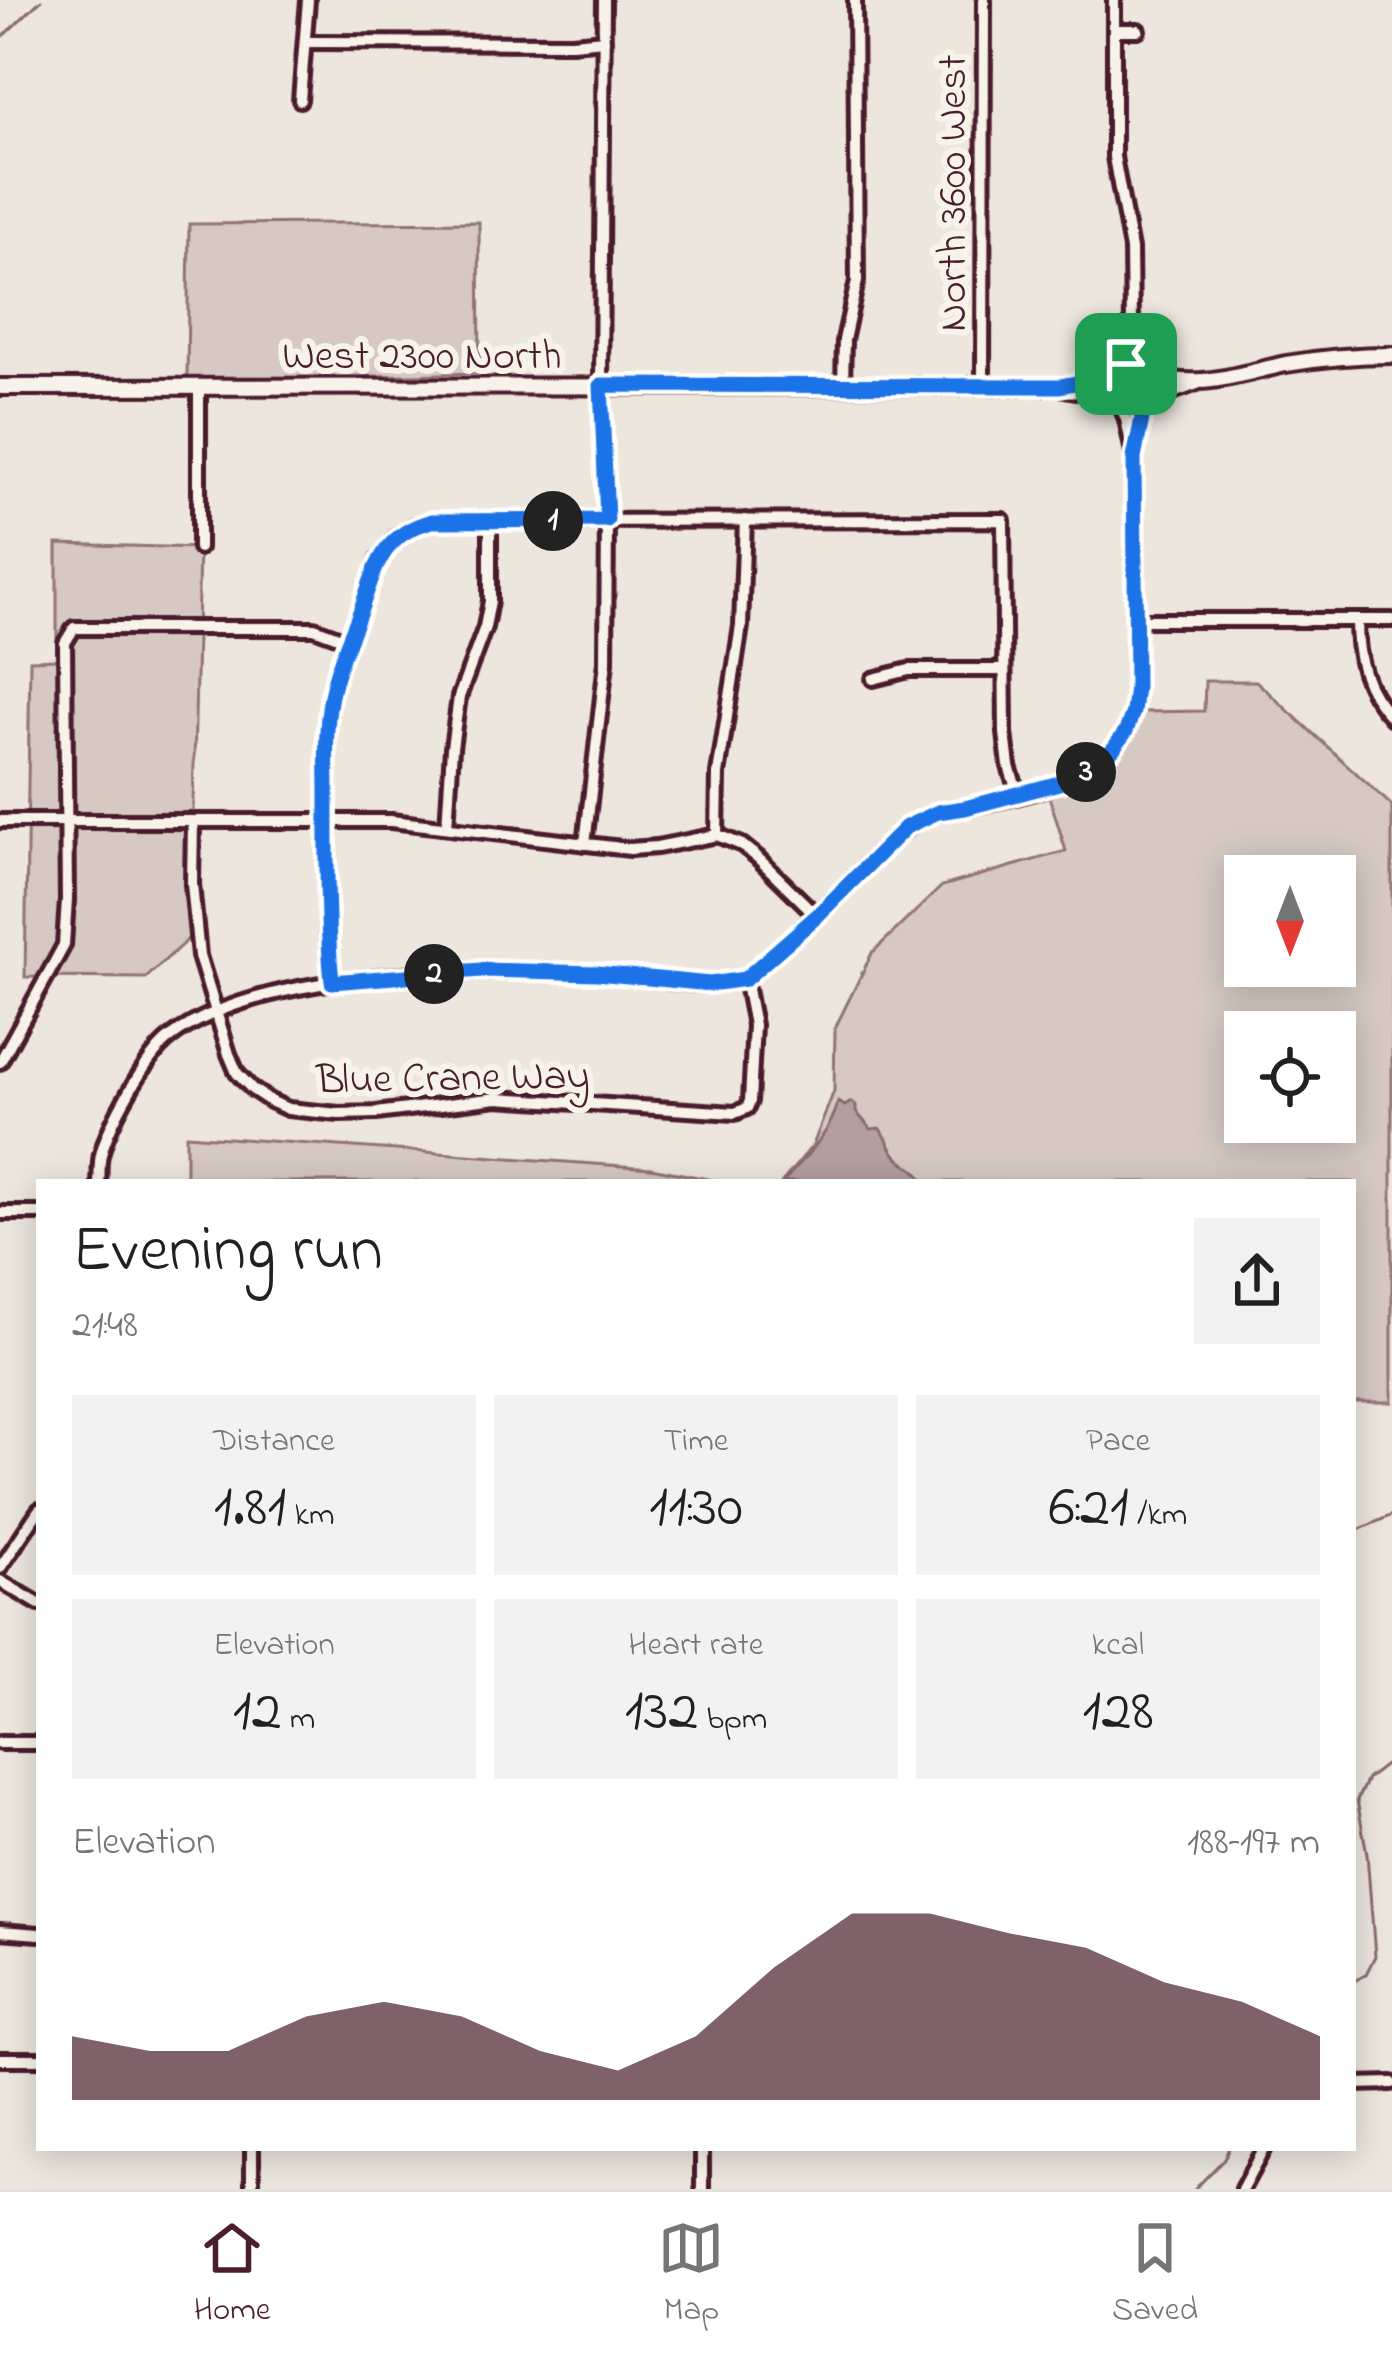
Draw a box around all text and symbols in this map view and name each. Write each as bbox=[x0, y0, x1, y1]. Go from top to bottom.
street label: North 3600 West bbox=[924, 54, 985, 332]
pin bbox=[1075, 313, 1177, 415]
street label: West 2300 North bbox=[282, 327, 562, 388]
icon: arrive bbox=[1093, 331, 1159, 397]
pin: 1 bbox=[523, 491, 583, 551]
text: 1 bbox=[548, 497, 558, 545]
pin: 3 bbox=[1056, 742, 1116, 802]
text: 3 bbox=[1079, 748, 1093, 796]
north arrow bbox=[1224, 855, 1356, 987]
map controls bbox=[1224, 855, 1356, 1143]
pin: 2 bbox=[404, 944, 464, 1004]
text: 2 bbox=[426, 950, 442, 998]
button: locate bbox=[1224, 1011, 1356, 1143]
street label: Blue Crane Way bbox=[315, 1047, 590, 1112]
text: Evening run bbox=[72, 1205, 383, 1301]
button: share bbox=[1194, 1218, 1320, 1344]
text: 21:48 bbox=[72, 1298, 138, 1355]
text: Distance bbox=[213, 1418, 335, 1466]
text: Time bbox=[663, 1418, 729, 1466]
text: Pace bbox=[1086, 1418, 1150, 1466]
text: 1.81 bbox=[213, 1466, 286, 1553]
text: 11:30 bbox=[649, 1466, 743, 1553]
text: 6:21 bbox=[1049, 1466, 1129, 1553]
text: km bbox=[286, 1492, 335, 1540]
text: /km bbox=[1129, 1492, 1187, 1540]
text: Elevation bbox=[213, 1622, 335, 1670]
text: Heart rate bbox=[628, 1622, 764, 1670]
text: kcal bbox=[1092, 1622, 1144, 1670]
text: 12 bbox=[233, 1670, 282, 1757]
text: 132 bbox=[625, 1670, 698, 1757]
text: 128 bbox=[1082, 1670, 1154, 1757]
text: m bbox=[282, 1696, 315, 1744]
text: bpm bbox=[698, 1696, 767, 1744]
text: Elevation bbox=[72, 1815, 215, 1872]
text: 188–197 m bbox=[1187, 1815, 1320, 1872]
tab: Home bbox=[194, 2215, 271, 2335]
tab: Map bbox=[658, 2215, 724, 2335]
tab: Saved bbox=[1112, 2215, 1198, 2335]

